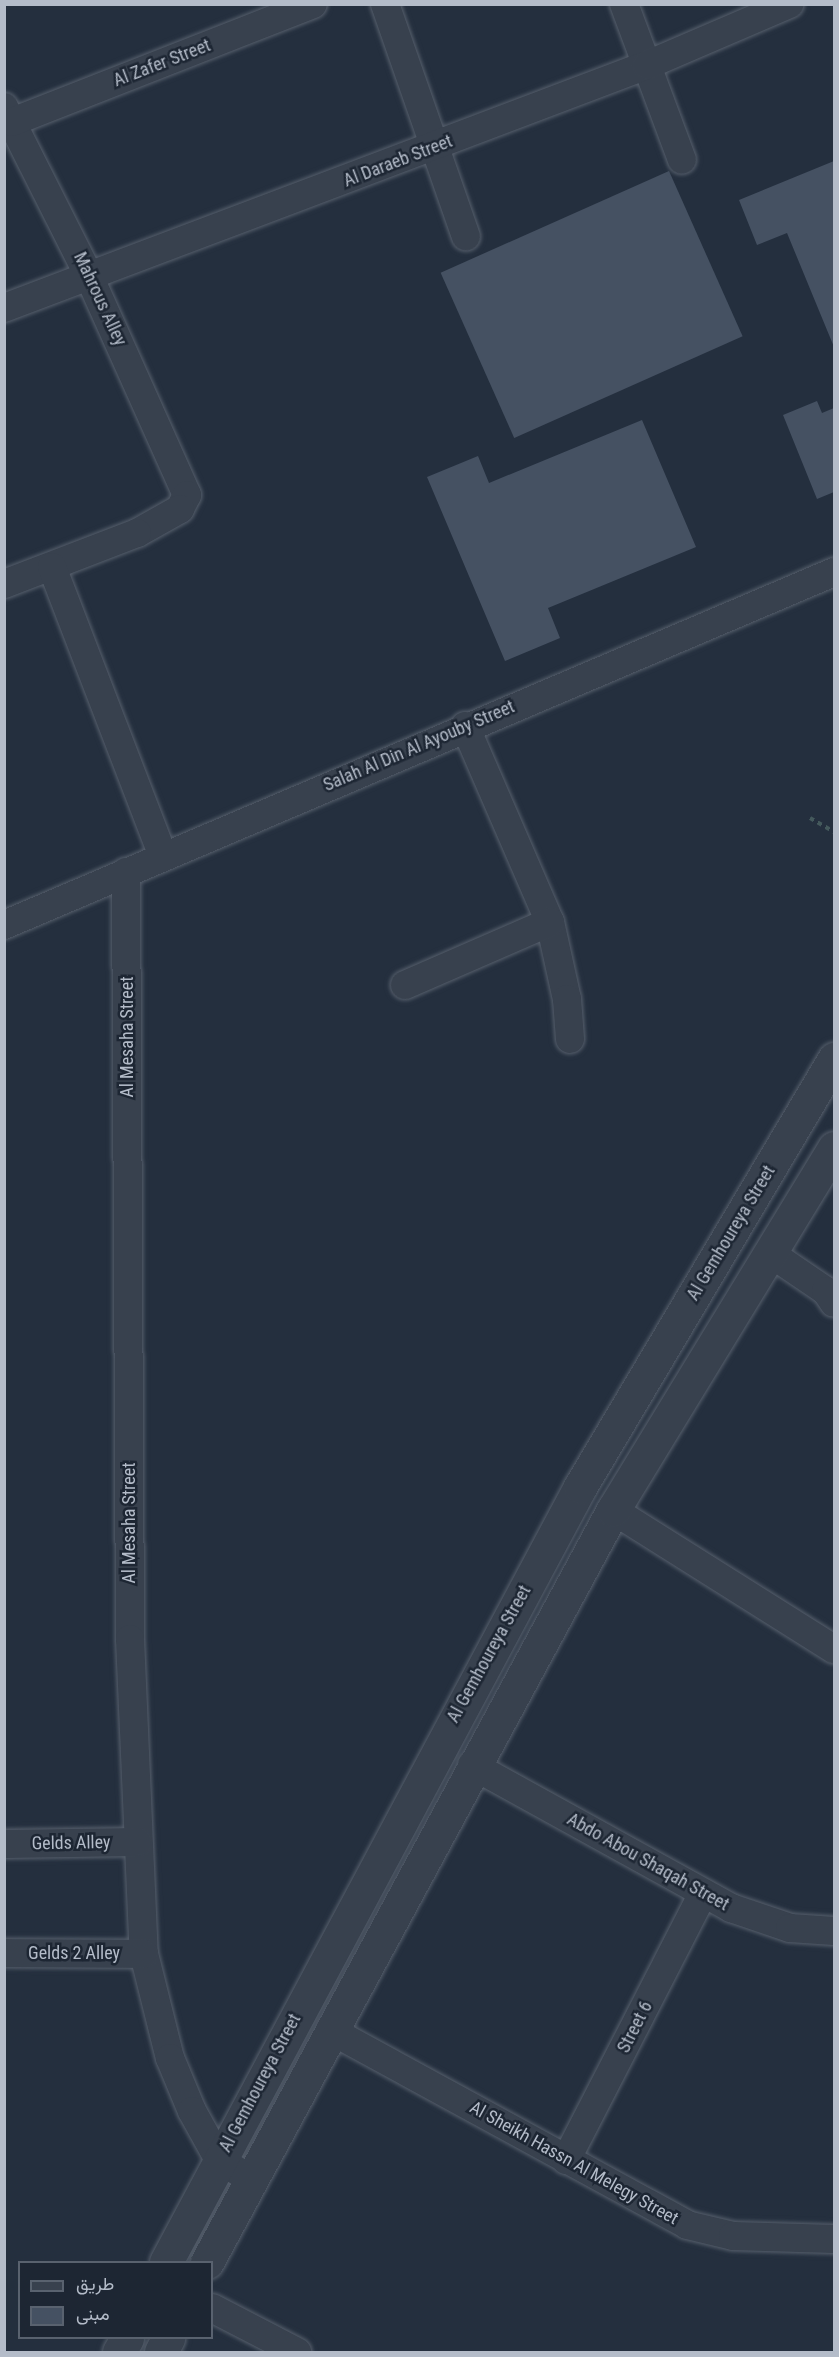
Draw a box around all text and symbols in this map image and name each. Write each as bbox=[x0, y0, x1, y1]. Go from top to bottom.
street label: Al Zafer Street bbox=[110, 35, 214, 91]
street label: Al Daraeb Street bbox=[340, 130, 456, 192]
street label: Mahrous Alley bbox=[69, 249, 131, 349]
street label: Salah Al Din Al Ayouby Street bbox=[320, 696, 518, 796]
street label: Al Mesaha Street bbox=[116, 976, 138, 1098]
street label: Al Gemhoureya Street bbox=[682, 1162, 780, 1304]
street label: Al Mesaha Street bbox=[118, 1462, 140, 1584]
street label: Al Gemhoureya Street bbox=[442, 1582, 536, 1726]
street label: Abdo Abou Shaqah Street bbox=[563, 1808, 733, 1916]
street label: Gelds Alley bbox=[31, 1832, 111, 1854]
street label: Gelds 2 Alley bbox=[28, 1942, 120, 1964]
street label: Street 6 bbox=[613, 1998, 657, 2056]
street label: Al Gemhoureya Street bbox=[214, 2010, 306, 2156]
street label: Al Sheikh Hassn Al Melegy Street bbox=[466, 2097, 682, 2229]
legend bbox=[18, 2261, 213, 2339]
text: طريق bbox=[76, 2273, 114, 2294]
text: مبنى bbox=[76, 2303, 110, 2324]

